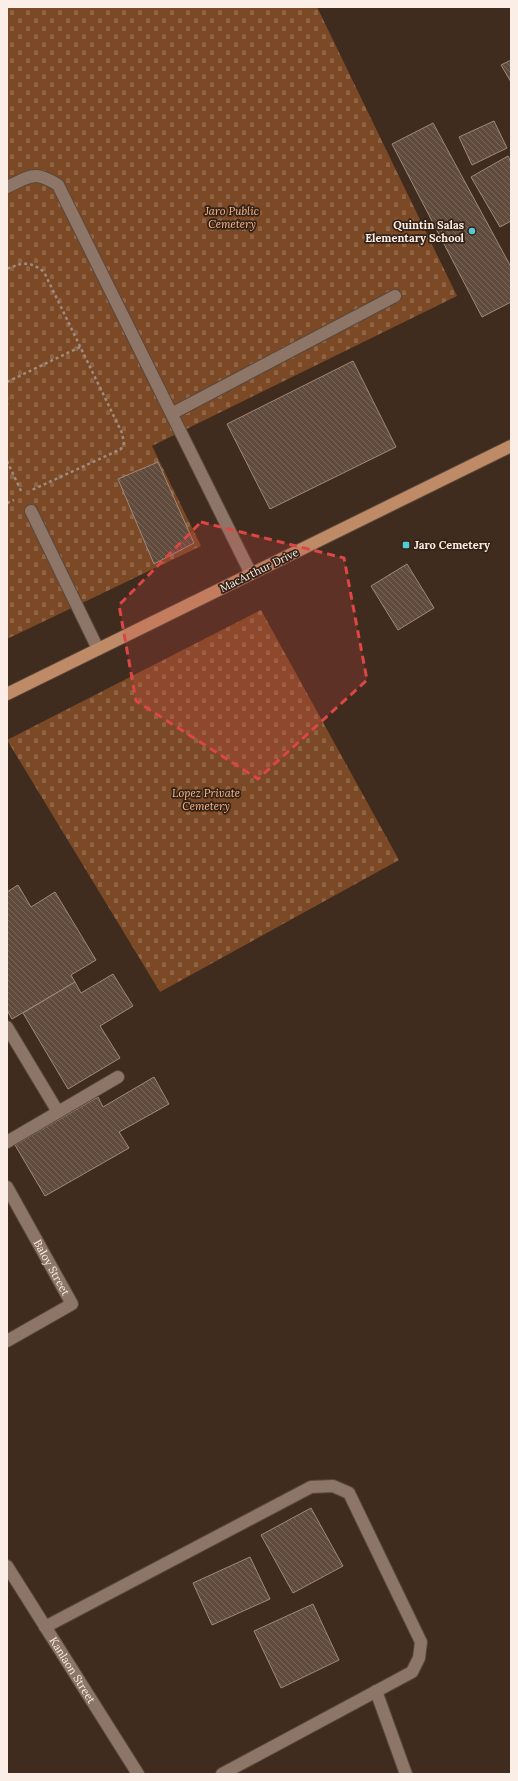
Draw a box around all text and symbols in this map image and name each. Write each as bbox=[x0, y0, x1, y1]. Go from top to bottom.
park label: Jaro Public Cemetery bbox=[204, 204, 259, 231]
place label: Quintin Salas Elementary School bbox=[365, 218, 465, 245]
marker: Quintin Salas Elementary School bbox=[467, 226, 477, 236]
place label: Jaro Cemetery bbox=[414, 538, 491, 552]
marker: Jaro Cemetery bbox=[401, 540, 411, 550]
street label: MacArthur Drive bbox=[217, 545, 301, 595]
park label: Lopez Private Cemetery bbox=[172, 786, 240, 813]
street label: Baloy Street bbox=[31, 1237, 73, 1298]
street label: Kanlaon Street bbox=[46, 1634, 99, 1707]

